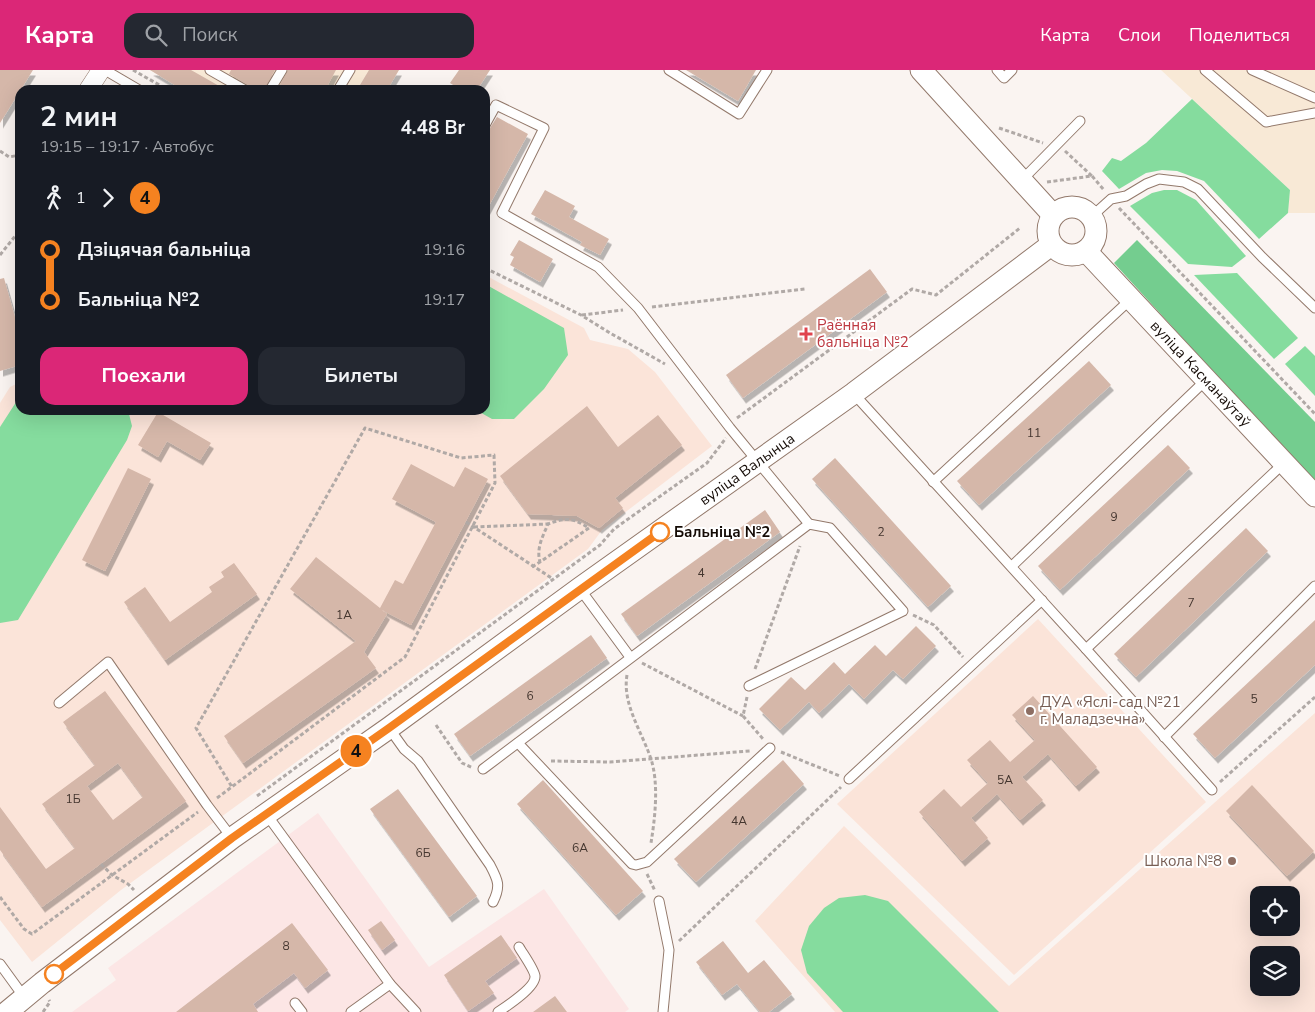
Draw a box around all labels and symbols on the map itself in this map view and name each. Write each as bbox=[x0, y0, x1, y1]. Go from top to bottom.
place label: Раённая бальніца №2 bbox=[817, 315, 909, 352]
street label: вуліца Касманаўтаў bbox=[1146, 316, 1256, 431]
marker: Раённая бальніца №2 bbox=[799, 327, 813, 341]
house number: 11 bbox=[1027, 425, 1041, 441]
street label: вуліца Валынца bbox=[695, 428, 799, 510]
house number: 9 bbox=[1110, 509, 1118, 525]
marker: Бальніца №2 bbox=[650, 522, 670, 542]
place label: Бальніца №2 bbox=[674, 522, 770, 542]
house number: 2 bbox=[877, 524, 885, 540]
house number: 4 bbox=[697, 565, 705, 581]
house number: 7 bbox=[1187, 595, 1195, 611]
house number: 1А bbox=[336, 607, 352, 623]
house number: 6 bbox=[526, 688, 534, 704]
house number: 5 bbox=[1250, 691, 1258, 707]
place label: ДУА «Яслі-сад №21 г. Маладзечна» bbox=[1040, 692, 1181, 729]
marker: ДУА «Яслі-сад №21 г. Маладзечна» bbox=[1024, 705, 1036, 717]
line badge: 4 bbox=[340, 735, 372, 767]
house number: 5А bbox=[997, 772, 1013, 788]
house number: 1Б bbox=[65, 791, 81, 807]
house number: 4А bbox=[731, 813, 747, 829]
house number: 6А bbox=[572, 840, 588, 856]
house number: 6Б bbox=[415, 845, 431, 861]
place label: Школа №8 bbox=[1144, 851, 1222, 871]
marker: Школа №8 bbox=[1226, 855, 1238, 867]
house number: 8 bbox=[282, 938, 290, 954]
unlabelled marker bbox=[44, 964, 64, 984]

